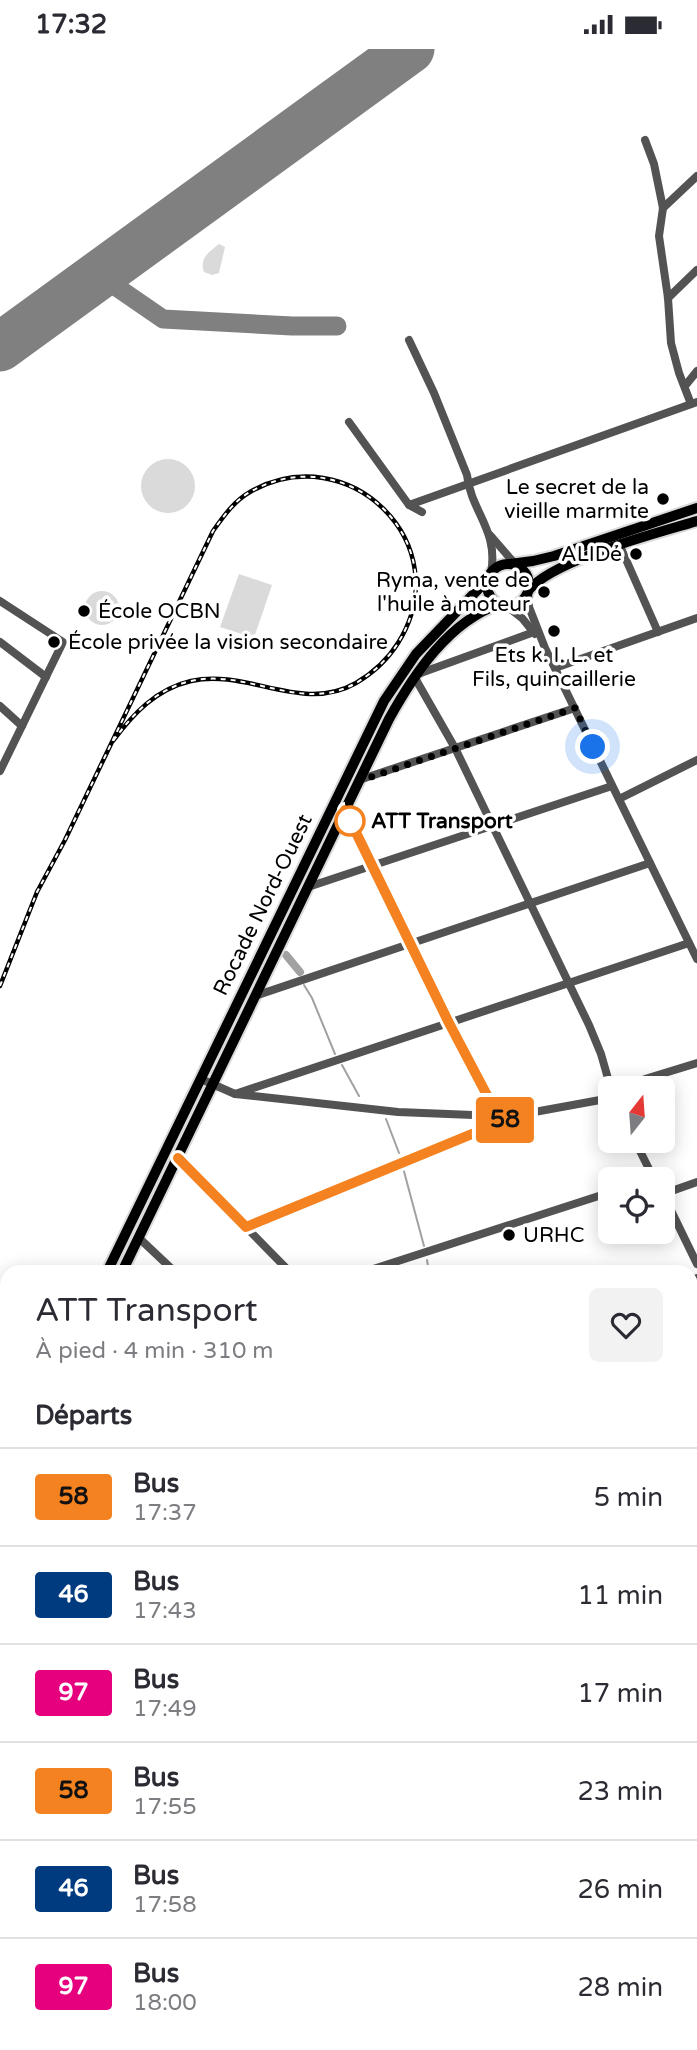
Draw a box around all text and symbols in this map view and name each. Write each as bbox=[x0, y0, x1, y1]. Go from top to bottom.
text: 17:32 bbox=[35, 9, 107, 40]
place label: Le secret de la vieille marmite bbox=[504, 475, 649, 524]
marker: Le secret de la vieille marmite bbox=[655, 491, 671, 507]
place label: ALIDé bbox=[561, 542, 622, 567]
marker: ALIDé bbox=[628, 546, 644, 562]
place label: Ryma, vente de l'huile à moteur bbox=[376, 568, 530, 617]
marker: Ryma, vente de l'huile à moteur bbox=[536, 584, 552, 600]
place label: École OCBN bbox=[98, 599, 221, 624]
marker: École OCBN bbox=[76, 603, 92, 619]
marker: Ets k. I. L. et Fils, quincaillerie bbox=[546, 623, 562, 639]
place label: École privée la vision secondaire bbox=[68, 630, 388, 655]
marker: École privée la vision secondaire bbox=[46, 634, 62, 650]
place label: Ets k. I. L. et Fils, quincaillerie bbox=[472, 643, 636, 692]
your location bbox=[575, 729, 610, 764]
marker: ATT Transport bbox=[335, 806, 365, 836]
place label: ATT Transport bbox=[371, 809, 513, 834]
street label: Rocade Nord-Ouest bbox=[208, 810, 318, 1000]
north arrow bbox=[598, 1076, 676, 1153]
map controls bbox=[598, 1076, 675, 1244]
line badge: 58 bbox=[474, 1097, 536, 1143]
text: 58 bbox=[490, 1105, 520, 1134]
button: locate bbox=[598, 1167, 675, 1244]
place label: URHC bbox=[523, 1223, 584, 1248]
marker: URHC bbox=[501, 1227, 517, 1243]
button: heart bbox=[589, 1288, 663, 1362]
text: ATT Transport bbox=[35, 1291, 258, 1330]
text: À pied · 4 min · 310 m bbox=[35, 1337, 274, 1365]
text: Départs bbox=[35, 1400, 132, 1431]
text: Bus bbox=[133, 1468, 179, 1499]
text: 58 bbox=[58, 1482, 89, 1511]
text: 5 min bbox=[594, 1482, 663, 1513]
text: 17:37 bbox=[133, 1499, 197, 1527]
text: Bus bbox=[133, 1566, 179, 1597]
text: 46 bbox=[58, 1580, 89, 1609]
text: 11 min bbox=[577, 1580, 663, 1611]
text: 17:43 bbox=[133, 1597, 197, 1625]
text: Bus bbox=[133, 1664, 179, 1695]
text: 97 bbox=[58, 1678, 89, 1707]
text: 17 min bbox=[577, 1678, 663, 1709]
text: 17:49 bbox=[133, 1695, 197, 1723]
text: Bus bbox=[133, 1762, 179, 1793]
text: 58 bbox=[58, 1776, 89, 1805]
text: 23 min bbox=[577, 1776, 663, 1807]
text: 17:55 bbox=[133, 1793, 197, 1821]
text: Bus bbox=[133, 1860, 179, 1891]
text: 46 bbox=[58, 1874, 89, 1903]
text: 26 min bbox=[577, 1874, 663, 1905]
text: 17:58 bbox=[133, 1891, 197, 1919]
text: Bus bbox=[133, 1958, 179, 1989]
text: 97 bbox=[58, 1972, 89, 2001]
text: 28 min bbox=[577, 1972, 663, 2003]
text: 18:00 bbox=[133, 1989, 197, 2017]

